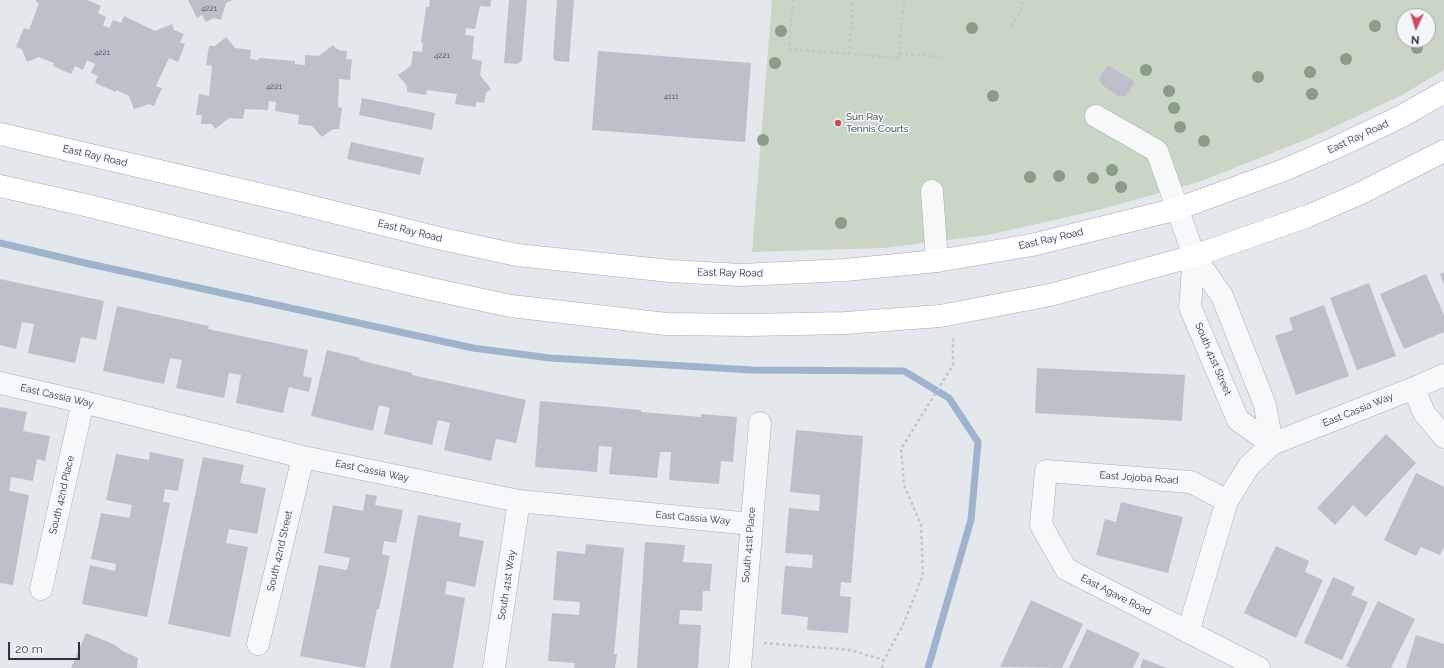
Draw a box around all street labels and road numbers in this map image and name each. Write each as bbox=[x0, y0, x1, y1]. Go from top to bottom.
street label: East Ray Road bbox=[1326, 118, 1390, 156]
street label: East Ray Road bbox=[62, 143, 128, 169]
street label: East Ray Road bbox=[377, 217, 443, 245]
street label: East Ray Road bbox=[1018, 226, 1084, 252]
street label: East Ray Road bbox=[697, 266, 763, 280]
street label: South 41st Street bbox=[1192, 321, 1234, 397]
street label: East Cassia Way bbox=[19, 382, 95, 410]
street label: East Cassia Way bbox=[1321, 390, 1395, 430]
street label: South 42nd Place bbox=[47, 454, 77, 536]
street label: East Cassia Way bbox=[334, 457, 410, 485]
street label: East Jojoba Road bbox=[1099, 469, 1179, 487]
street label: South 41st Place bbox=[740, 507, 758, 583]
street label: South 42nd Street bbox=[265, 509, 295, 593]
street label: East Cassia Way bbox=[655, 509, 731, 527]
street label: South 41st Way bbox=[496, 549, 518, 621]
street label: East Agave Road bbox=[1079, 572, 1153, 618]

